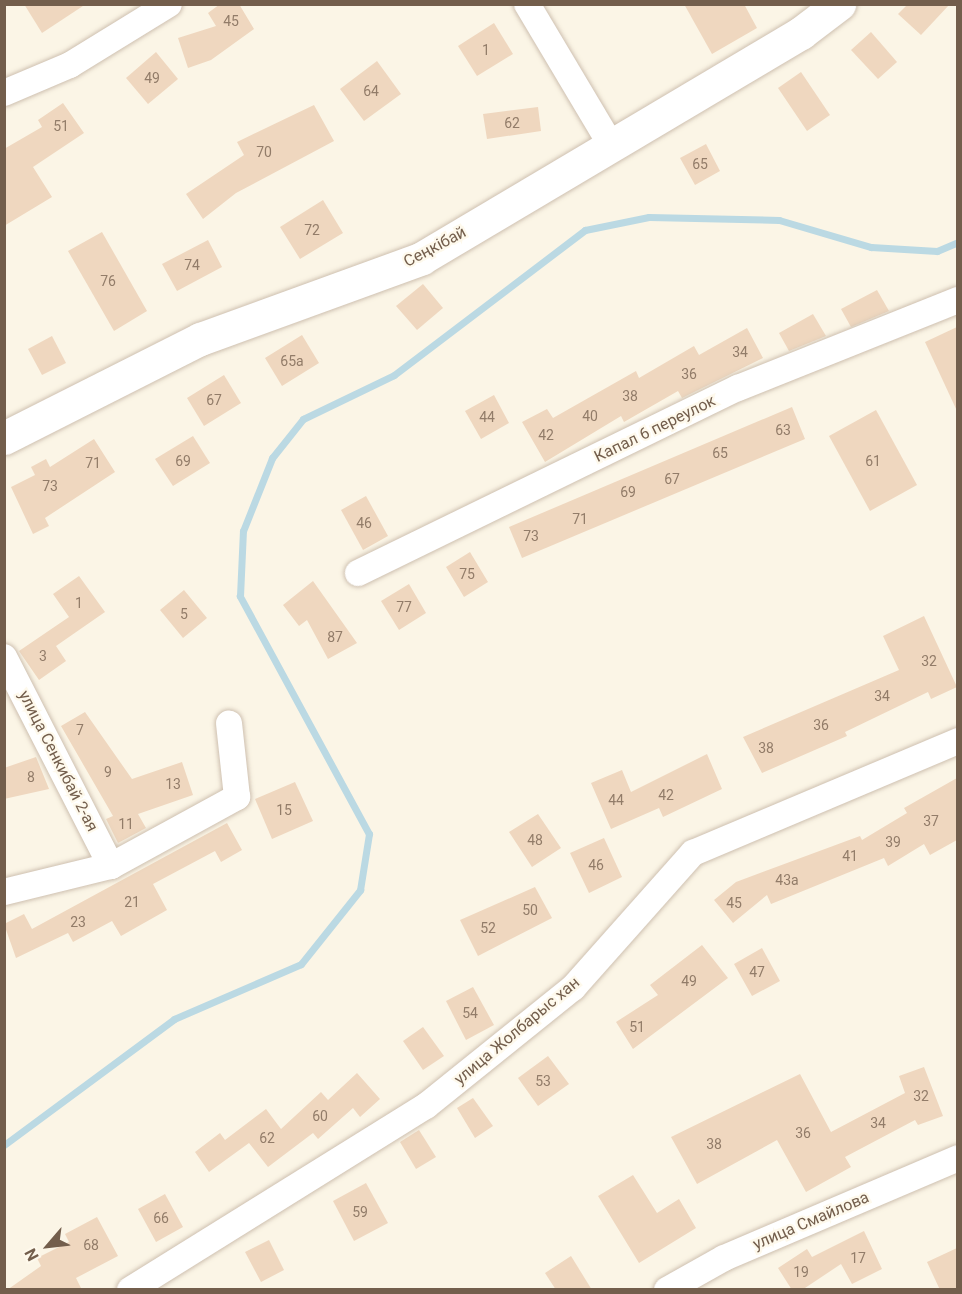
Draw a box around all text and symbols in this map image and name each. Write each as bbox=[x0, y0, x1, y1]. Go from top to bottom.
house number: 45 bbox=[223, 13, 239, 29]
house number: 1 bbox=[482, 42, 490, 58]
house number: 49 bbox=[144, 70, 160, 86]
house number: 64 bbox=[363, 83, 379, 99]
house number: 62 bbox=[504, 115, 520, 131]
house number: 51 bbox=[53, 118, 69, 134]
house number: 70 bbox=[256, 144, 272, 160]
house number: 65 bbox=[692, 156, 708, 172]
house number: 72 bbox=[304, 222, 320, 238]
street label: Сеңкібай bbox=[401, 223, 469, 271]
house number: 74 bbox=[184, 257, 200, 273]
house number: 76 bbox=[100, 273, 116, 289]
house number: 34 bbox=[732, 344, 748, 360]
house number: 65а bbox=[280, 353, 304, 369]
house number: 36 bbox=[681, 366, 697, 382]
house number: 38 bbox=[622, 388, 638, 404]
street label: Капал 6 переулок bbox=[591, 391, 719, 467]
house number: 67 bbox=[206, 392, 222, 408]
house number: 40 bbox=[582, 408, 598, 424]
house number: 44 bbox=[479, 409, 495, 425]
house number: 63 bbox=[775, 422, 791, 438]
house number: 42 bbox=[538, 427, 554, 443]
house number: 65 bbox=[712, 445, 728, 461]
house number: 69 bbox=[175, 453, 191, 469]
house number: 61 bbox=[865, 453, 881, 469]
house number: 71 bbox=[85, 455, 101, 471]
house number: 67 bbox=[664, 471, 680, 487]
house number: 73 bbox=[42, 478, 58, 494]
house number: 69 bbox=[620, 484, 636, 500]
house number: 71 bbox=[572, 511, 588, 527]
house number: 46 bbox=[356, 515, 372, 531]
house number: 73 bbox=[523, 528, 539, 544]
house number: 75 bbox=[459, 566, 475, 582]
house number: 1 bbox=[75, 595, 83, 611]
house number: 77 bbox=[396, 599, 412, 615]
house number: 5 bbox=[180, 606, 188, 622]
house number: 87 bbox=[327, 629, 343, 645]
house number: 3 bbox=[39, 648, 47, 664]
house number: 32 bbox=[921, 653, 937, 669]
street label: улица Сенкибай 2-ая bbox=[14, 687, 102, 835]
house number: 34 bbox=[874, 688, 890, 704]
house number: 36 bbox=[813, 717, 829, 733]
house number: 7 bbox=[76, 722, 84, 738]
house number: 38 bbox=[758, 740, 774, 756]
house number: 9 bbox=[104, 764, 112, 780]
house number: 8 bbox=[27, 769, 35, 785]
house number: 13 bbox=[165, 776, 181, 792]
house number: 42 bbox=[658, 787, 674, 803]
house number: 44 bbox=[608, 792, 624, 808]
house number: 15 bbox=[276, 802, 292, 818]
house number: 37 bbox=[923, 813, 939, 829]
house number: 11 bbox=[118, 816, 134, 832]
house number: 48 bbox=[527, 832, 543, 848]
house number: 39 bbox=[885, 834, 901, 850]
house number: 41 bbox=[842, 848, 858, 864]
house number: 46 bbox=[588, 857, 604, 873]
house number: 43а bbox=[775, 872, 799, 888]
house number: 21 bbox=[124, 894, 140, 910]
house number: 45 bbox=[726, 895, 742, 911]
house number: 50 bbox=[522, 902, 538, 918]
house number: 23 bbox=[70, 914, 86, 930]
house number: 52 bbox=[480, 920, 496, 936]
house number: 47 bbox=[749, 964, 765, 980]
street label: улица Жолбарыс хан bbox=[450, 973, 584, 1089]
house number: 49 bbox=[681, 973, 697, 989]
house number: 54 bbox=[462, 1005, 478, 1021]
house number: 51 bbox=[629, 1019, 645, 1035]
house number: 53 bbox=[535, 1073, 551, 1089]
house number: 32 bbox=[913, 1088, 929, 1104]
house number: 60 bbox=[312, 1108, 328, 1124]
house number: 34 bbox=[870, 1115, 886, 1131]
house number: 36 bbox=[795, 1125, 811, 1141]
house number: 62 bbox=[259, 1130, 275, 1146]
house number: 38 bbox=[706, 1136, 722, 1152]
street label: улица Смайлова bbox=[750, 1188, 872, 1254]
house number: 59 bbox=[352, 1204, 368, 1220]
house number: 66 bbox=[153, 1210, 169, 1226]
north arrow bbox=[18, 1216, 78, 1276]
house number: 68 bbox=[83, 1237, 99, 1253]
text: N bbox=[21, 1245, 43, 1264]
house number: 17 bbox=[850, 1250, 866, 1266]
house number: 19 bbox=[793, 1264, 809, 1280]

